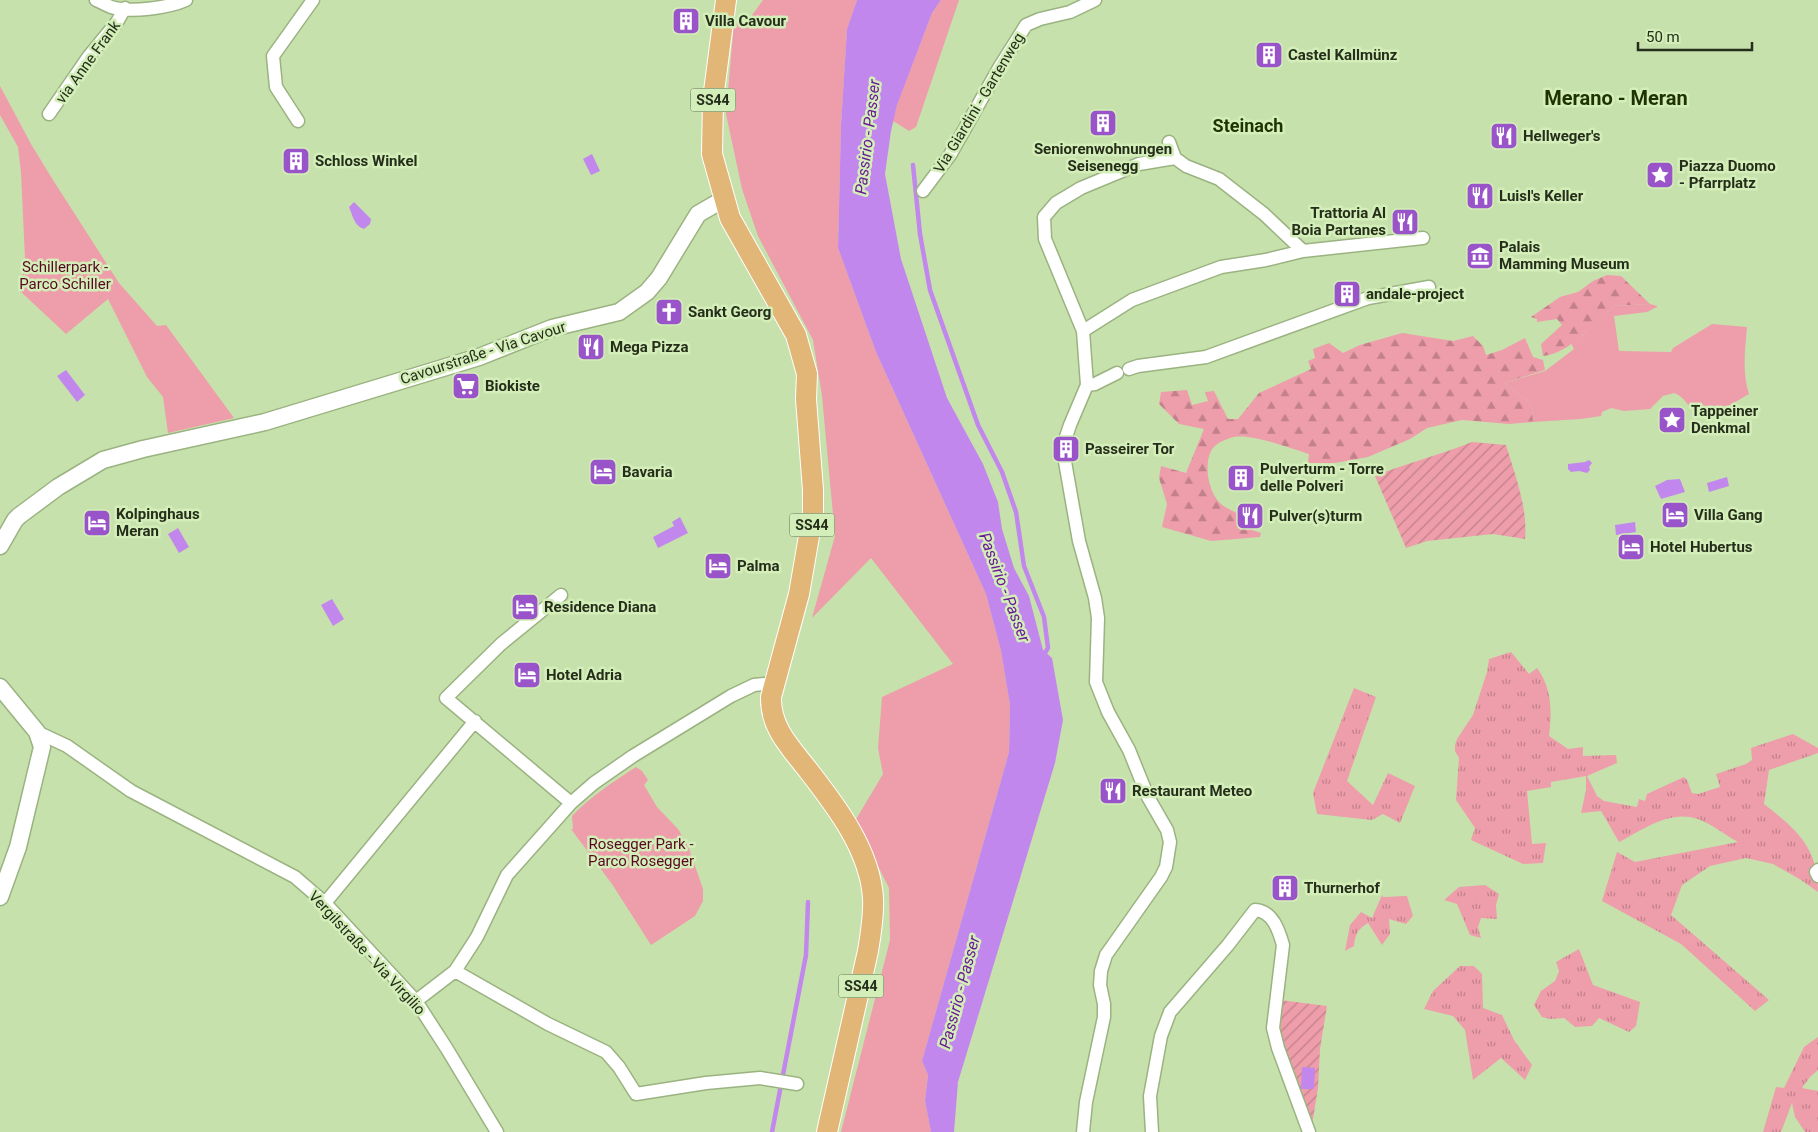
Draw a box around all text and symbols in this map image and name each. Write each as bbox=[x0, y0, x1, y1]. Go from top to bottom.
building icon: Villa Cavour bbox=[671, 6, 701, 36]
place label: Villa Cavour bbox=[705, 12, 787, 30]
street label: via Anne Frank bbox=[52, 17, 124, 107]
scale bar bbox=[1638, 20, 1752, 52]
text: 50 m bbox=[1646, 28, 1680, 46]
street label: Via Giardini - Gartenweg bbox=[930, 30, 1028, 176]
building icon: Castel Kallmünz bbox=[1254, 40, 1284, 70]
place label: Castel Kallmünz bbox=[1288, 46, 1398, 64]
water label: Passirio - Passer bbox=[851, 78, 884, 196]
district label: Merano - Meran bbox=[1544, 86, 1688, 110]
road number: SS44 bbox=[690, 88, 736, 112]
building icon: Seniorenwohnungen Seisenegg bbox=[1088, 108, 1118, 138]
district label: Steinach bbox=[1213, 115, 1283, 136]
restaurant icon: Hellweger's bbox=[1489, 121, 1519, 151]
place label: Hellweger's bbox=[1523, 127, 1601, 145]
place label: Seniorenwohnungen Seisenegg bbox=[1034, 140, 1172, 175]
building icon: Schloss Winkel bbox=[281, 146, 311, 176]
place label: Schloss Winkel bbox=[315, 152, 417, 170]
place label: Piazza Duomo - Pfarrplatz bbox=[1679, 157, 1776, 192]
place icon: Piazza Duomo - Pfarrplatz bbox=[1645, 160, 1675, 190]
restaurant icon: Luisl's Keller bbox=[1465, 181, 1495, 211]
place label: Luisl's Keller bbox=[1499, 187, 1584, 205]
place label: Trattoria Al Boia Partanes bbox=[1291, 204, 1386, 239]
restaurant icon: Trattoria Al Boia Partanes bbox=[1390, 207, 1420, 237]
place label: Palais Mamming Museum bbox=[1499, 238, 1630, 273]
museum icon: Palais Mamming Museum bbox=[1465, 241, 1495, 271]
park label: Schillerpark - Parco Schiller bbox=[19, 258, 111, 293]
building icon: andale-project bbox=[1332, 279, 1362, 309]
place label: andale-project bbox=[1366, 285, 1464, 303]
church icon: Sankt Georg bbox=[654, 297, 684, 327]
place label: Sankt Georg bbox=[688, 303, 771, 321]
street label: Cavourstraße - Via Cavour bbox=[398, 318, 568, 388]
restaurant icon: Mega Pizza bbox=[576, 332, 606, 362]
place label: Mega Pizza bbox=[610, 338, 689, 356]
supermarket icon: Biokiste bbox=[451, 371, 481, 401]
place label: Biokiste bbox=[485, 377, 540, 395]
place label: Tappeiner Denkmal bbox=[1691, 402, 1759, 437]
place icon: Tappeiner Denkmal bbox=[1657, 405, 1687, 435]
building icon: Passeirer Tor bbox=[1051, 434, 1081, 464]
place label: Passeirer Tor bbox=[1085, 440, 1175, 458]
hotel icon: Bavaria bbox=[588, 457, 618, 487]
place label: Pulverturm - Torre delle Polveri bbox=[1260, 460, 1384, 495]
place label: Bavaria bbox=[622, 463, 673, 481]
building icon: Pulverturm - Torre delle Polveri bbox=[1226, 463, 1256, 493]
hotel icon: Villa Gang bbox=[1660, 500, 1690, 530]
restaurant icon: Pulver(s)turm bbox=[1235, 501, 1265, 531]
place label: Kolpinghaus Meran bbox=[116, 505, 200, 540]
place label: Villa Gang bbox=[1694, 506, 1763, 524]
place label: Pulver(s)turm bbox=[1269, 507, 1362, 525]
hotel icon: Kolpinghaus Meran bbox=[82, 508, 112, 538]
road number: SS44 bbox=[790, 514, 834, 536]
water label: Passirio - Passer bbox=[975, 530, 1034, 645]
hotel icon: Hotel Hubertus bbox=[1616, 532, 1646, 562]
place label: Hotel Hubertus bbox=[1650, 538, 1753, 556]
hotel icon: Palma bbox=[703, 551, 733, 581]
place label: Palma bbox=[737, 557, 780, 575]
hotel icon: Residence Diana bbox=[510, 592, 540, 622]
place label: Residence Diana bbox=[544, 598, 656, 616]
hotel icon: Hotel Adria bbox=[512, 660, 542, 690]
place label: Hotel Adria bbox=[546, 666, 622, 684]
restaurant icon: Restaurant Meteo bbox=[1098, 776, 1128, 806]
place label: Restaurant Meteo bbox=[1132, 782, 1252, 800]
park label: Rosegger Park - Parco Rosegger bbox=[588, 835, 694, 870]
building icon: Thurnerhof bbox=[1270, 873, 1300, 903]
place label: Thurnerhof bbox=[1304, 879, 1380, 897]
street label: Vergilstraße - Via Virgilio bbox=[305, 887, 429, 1019]
water label: Passirio - Passer bbox=[935, 933, 984, 1050]
road number: SS44 bbox=[838, 974, 884, 998]

